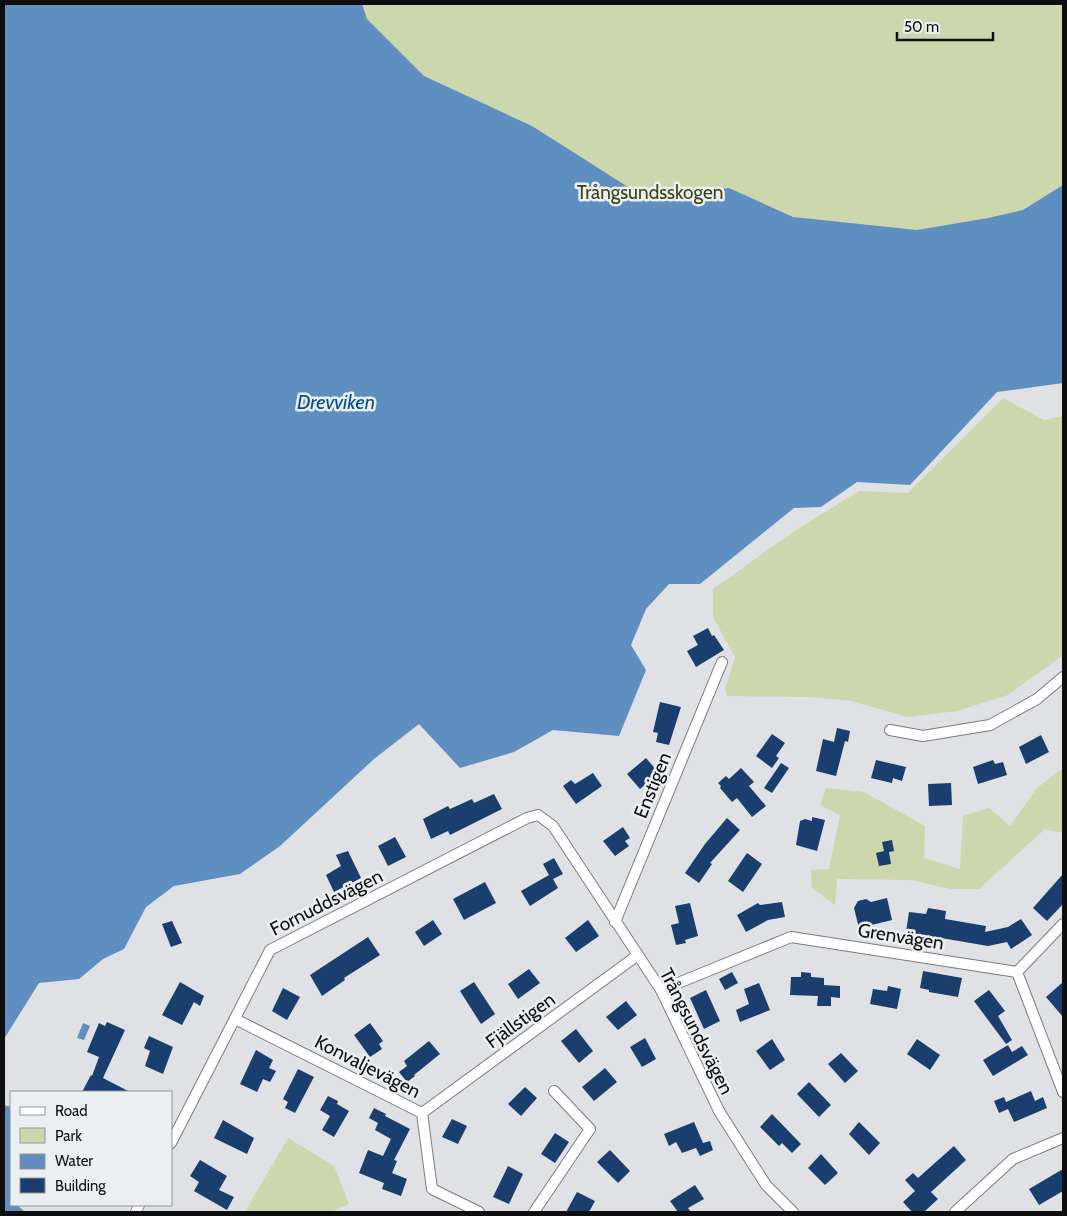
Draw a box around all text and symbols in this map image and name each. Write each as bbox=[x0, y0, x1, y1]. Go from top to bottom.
scale bar bbox=[897, 10, 993, 42]
text: 50 m bbox=[904, 18, 939, 36]
park label: Trångsundsskogen bbox=[577, 181, 723, 204]
water label: Drevviken bbox=[297, 390, 375, 414]
street label: Enstigen bbox=[629, 749, 676, 822]
street label: Fornuddsvägen bbox=[266, 864, 386, 941]
street label: Grenvägen bbox=[856, 918, 946, 955]
street label: Trångsundsvägen bbox=[655, 964, 738, 1098]
street label: Fjällstigen bbox=[481, 988, 559, 1053]
street label: Konvaljevägen bbox=[311, 1030, 425, 1103]
legend bbox=[10, 1091, 172, 1206]
text: Road bbox=[55, 1102, 88, 1120]
text: Park bbox=[55, 1127, 82, 1145]
text: Water bbox=[55, 1152, 93, 1170]
text: Building bbox=[55, 1177, 106, 1195]

